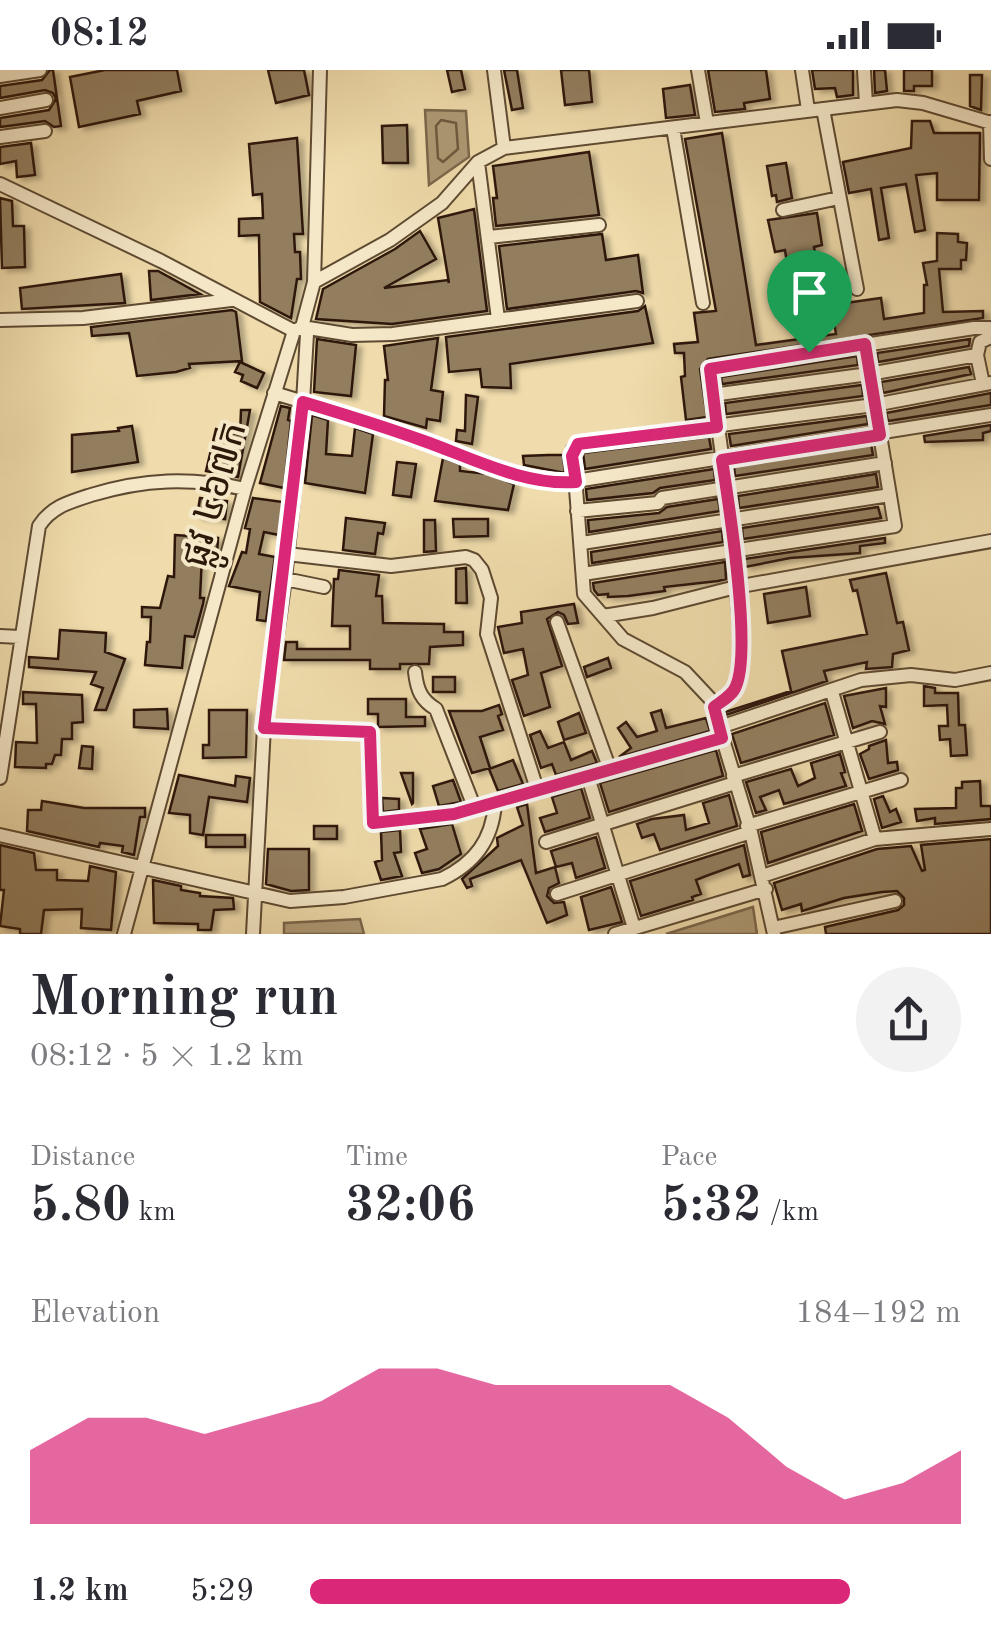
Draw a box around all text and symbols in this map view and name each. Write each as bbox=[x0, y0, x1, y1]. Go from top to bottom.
text: 08:12 bbox=[50, 16, 149, 54]
pin bbox=[767, 250, 852, 353]
icon: arrive bbox=[782, 265, 837, 320]
street label: ផ្លូវ ៤៦៧ក bbox=[177, 418, 266, 575]
button: share bbox=[856, 967, 961, 1072]
text: Morning run bbox=[30, 972, 339, 1027]
text: 08:12 · 5 × 1.2 km bbox=[30, 1041, 304, 1073]
text: Distance bbox=[30, 1144, 135, 1172]
text: Time bbox=[345, 1144, 408, 1172]
text: Pace bbox=[661, 1144, 717, 1172]
text: 5.80 bbox=[30, 1182, 131, 1232]
text: 32:06 bbox=[345, 1182, 475, 1232]
text: 5:32 bbox=[661, 1182, 762, 1232]
text: km bbox=[131, 1199, 176, 1227]
text: /km bbox=[762, 1199, 819, 1227]
text: Elevation bbox=[30, 1298, 160, 1330]
text: 184–192 m bbox=[795, 1298, 961, 1330]
text: 1.2 km bbox=[30, 1576, 129, 1608]
text: 5:29 bbox=[190, 1576, 255, 1608]

